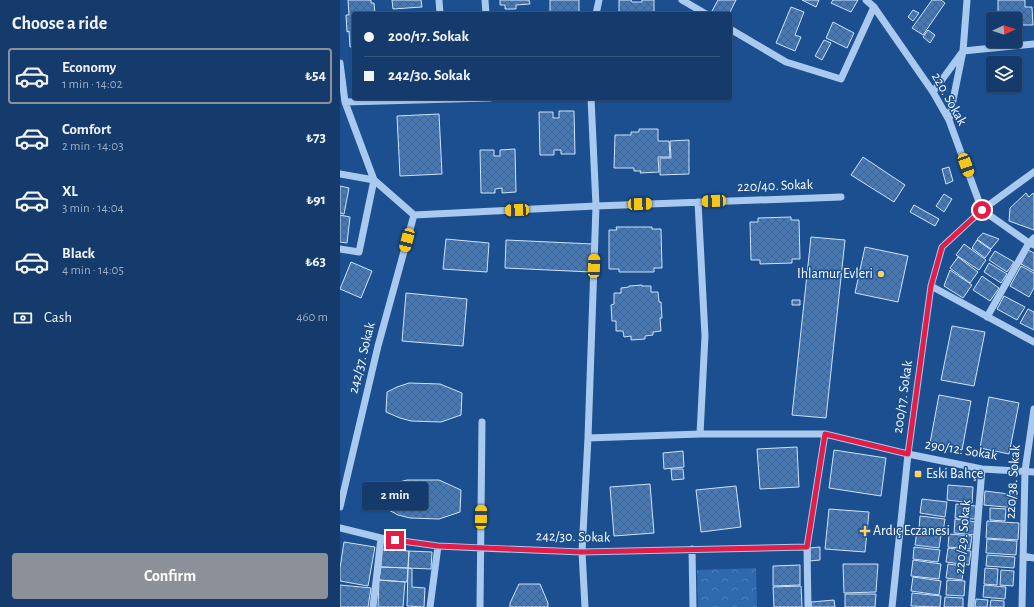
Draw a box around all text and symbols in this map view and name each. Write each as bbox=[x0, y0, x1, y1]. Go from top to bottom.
north arrow bbox=[986, 12, 1022, 48]
map controls bbox=[986, 12, 1022, 92]
text: Choose a ride bbox=[12, 15, 107, 33]
text: 200/17. Sokak bbox=[388, 29, 469, 44]
button: layers bbox=[986, 56, 1022, 92]
icon: car bbox=[14, 58, 50, 94]
text: Economy bbox=[62, 60, 116, 75]
text: ₺54 bbox=[305, 68, 326, 83]
text: 242/30. Sokak bbox=[388, 68, 470, 83]
street label: 220. Sokak bbox=[929, 70, 969, 128]
text: 1 min · 14:02 bbox=[62, 78, 123, 91]
icon: car bbox=[14, 120, 50, 156]
text: Comfort bbox=[62, 122, 111, 137]
text: ₺73 bbox=[306, 130, 326, 145]
text: 2 min · 14:03 bbox=[62, 140, 124, 153]
car bbox=[956, 152, 976, 178]
street label: 220/40. Sokak bbox=[737, 178, 814, 194]
icon: car bbox=[14, 182, 50, 218]
text: XL bbox=[62, 184, 78, 199]
text: ₺91 bbox=[306, 192, 326, 207]
car bbox=[702, 195, 726, 207]
car bbox=[628, 198, 652, 210]
route start bbox=[973, 201, 991, 219]
text: 3 min · 14:04 bbox=[62, 202, 124, 215]
car bbox=[505, 203, 529, 217]
car bbox=[398, 227, 416, 253]
icon: car bbox=[14, 244, 50, 280]
text: Black bbox=[62, 246, 95, 261]
text: ₺63 bbox=[305, 254, 326, 269]
car bbox=[588, 254, 600, 278]
text: 4 min · 14:05 bbox=[62, 264, 124, 277]
place label: Ihlamur Evleri bbox=[797, 267, 873, 281]
marker: Ihlamur Evleri bbox=[876, 269, 886, 279]
icon: cash bbox=[12, 307, 34, 329]
text: Cash bbox=[44, 310, 72, 325]
text: 460 m bbox=[296, 311, 328, 324]
street label: 242/37. Sokak bbox=[346, 320, 378, 395]
street label: 200/17. Sokak bbox=[891, 359, 915, 434]
street label: 290/12. Sokak bbox=[924, 437, 999, 463]
street label: 220/38. Sokak bbox=[1003, 444, 1023, 520]
place label: Eski Bahçe bbox=[926, 467, 983, 481]
marker: Eski Bahçe bbox=[913, 469, 923, 479]
callout: 2 min bbox=[362, 482, 428, 510]
text: 2 min bbox=[381, 489, 409, 502]
street label: 220/29. Sokak bbox=[953, 499, 973, 575]
car bbox=[475, 505, 487, 529]
place label: Ardıç Eczanesi bbox=[873, 524, 950, 538]
marker: Ardıç Eczanesi bbox=[860, 526, 870, 536]
street label: 242/30. Sokak bbox=[536, 529, 611, 545]
route end bbox=[386, 531, 404, 549]
button: Confirm bbox=[12, 553, 328, 599]

